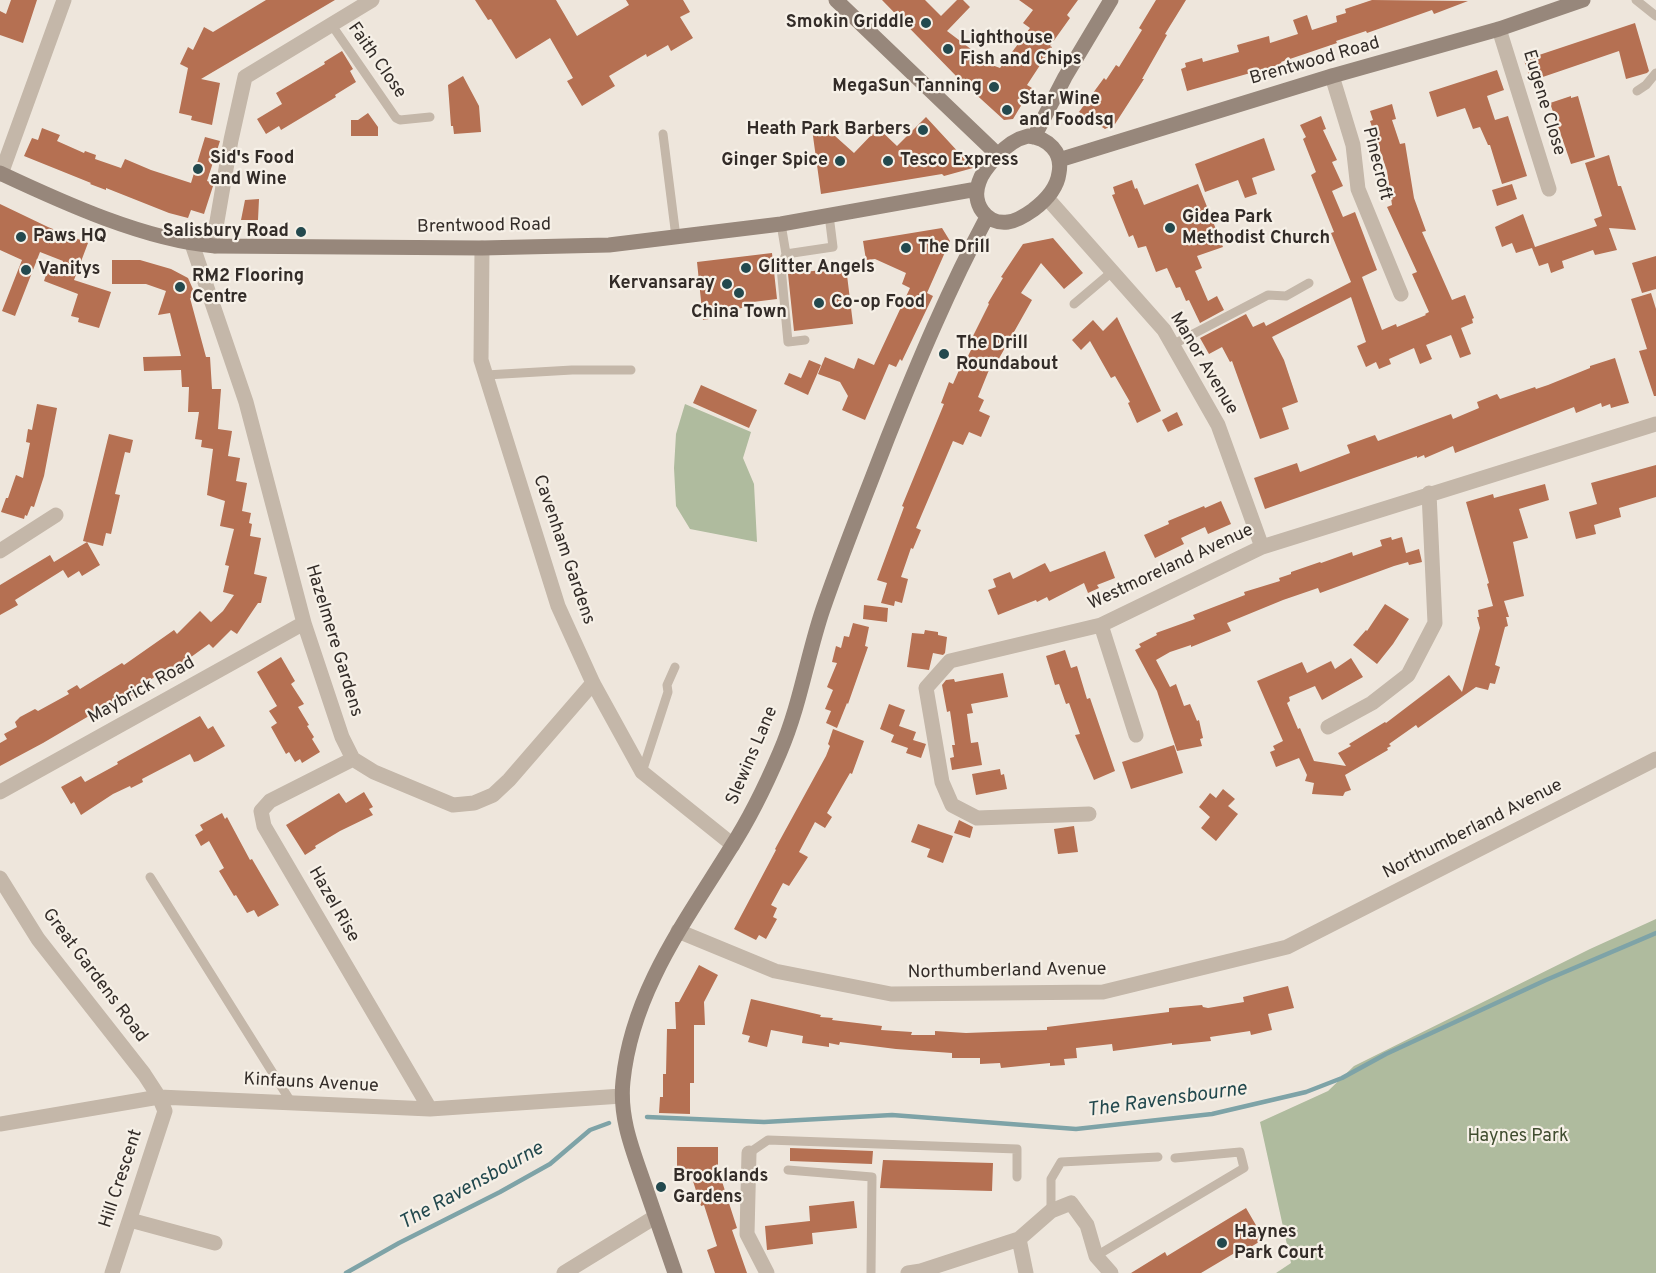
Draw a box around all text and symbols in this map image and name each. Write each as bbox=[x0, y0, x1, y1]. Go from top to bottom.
place label: Smokin Griddle bbox=[786, 12, 914, 34]
marker: Smokin Griddle bbox=[919, 16, 933, 30]
street label: Faith Close bbox=[342, 19, 410, 103]
place label: Lighthouse Fish and Chips bbox=[960, 28, 1082, 70]
street label: Brentwood Road bbox=[1248, 33, 1382, 91]
marker: Lighthouse Fish and Chips bbox=[941, 42, 955, 56]
street label: Eugene Close bbox=[1517, 48, 1569, 158]
place label: MegaSun Tanning bbox=[832, 76, 982, 98]
marker: MegaSun Tanning bbox=[987, 80, 1001, 94]
place label: Star Wine and Foodsq bbox=[1019, 89, 1114, 132]
marker: Star Wine and Foodsq bbox=[1000, 103, 1014, 117]
place label: Heath Park Barbers bbox=[746, 119, 911, 141]
marker: Heath Park Barbers bbox=[916, 123, 930, 137]
street label: Pinecroft bbox=[1356, 125, 1396, 203]
place label: Sid's Food and Wine bbox=[210, 148, 294, 190]
place label: Ginger Spice bbox=[721, 150, 828, 172]
place label: Tesco Express bbox=[900, 150, 1019, 172]
marker: Ginger Spice bbox=[833, 154, 847, 168]
marker: Tesco Express bbox=[881, 154, 895, 168]
marker: Sid's Food and Wine bbox=[191, 162, 205, 176]
place label: Gidea Park Methodist Church bbox=[1182, 207, 1330, 250]
street label: Brentwood Road bbox=[417, 215, 551, 239]
place label: Salisbury Road bbox=[163, 221, 289, 243]
marker: Gidea Park Methodist Church bbox=[1163, 221, 1177, 235]
marker: Salisbury Road bbox=[294, 225, 308, 239]
place label: Paws HQ bbox=[33, 226, 107, 248]
marker: Paws HQ bbox=[14, 230, 28, 244]
place label: The Drill bbox=[918, 237, 990, 259]
marker: The Drill bbox=[899, 241, 913, 255]
place label: Glitter Angels bbox=[758, 257, 875, 279]
place label: Vanitys bbox=[38, 259, 100, 281]
marker: Glitter Angels bbox=[739, 261, 753, 275]
marker: Vanitys bbox=[19, 263, 33, 277]
place label: RM2 Flooring Centre bbox=[192, 266, 304, 308]
place label: Kervansaray bbox=[609, 273, 715, 295]
marker: Kervansaray bbox=[720, 277, 734, 291]
marker: RM2 Flooring Centre bbox=[173, 280, 187, 294]
marker: China Town bbox=[732, 286, 746, 300]
place label: Co-op Food bbox=[831, 292, 925, 314]
marker: Co-op Food bbox=[812, 296, 826, 310]
place label: China Town bbox=[691, 302, 787, 324]
street label: Manor Avenue bbox=[1164, 309, 1242, 419]
place label: The Drill Roundabout bbox=[956, 333, 1058, 376]
marker: The Drill Roundabout bbox=[937, 347, 951, 361]
street label: Cavenham Gardens bbox=[527, 472, 599, 628]
street label: Westmoreland Avenue bbox=[1085, 520, 1257, 616]
street label: Hazelmere Gardens bbox=[300, 562, 366, 720]
street label: Maybrick Road bbox=[85, 653, 199, 729]
street label: Slewins Lane bbox=[723, 703, 783, 809]
street label: Northumberland Avenue bbox=[1380, 775, 1566, 885]
street label: Hazel Rise bbox=[303, 863, 363, 947]
street label: Great Gardens Road bbox=[37, 905, 151, 1047]
street label: Northumberland Avenue bbox=[908, 959, 1106, 985]
street label: Kinfauns Avenue bbox=[243, 1070, 379, 1098]
water label: The Ravensbourne bbox=[1086, 1078, 1248, 1124]
park label: Haynes Park bbox=[1468, 1126, 1568, 1148]
street label: Hill Crescent bbox=[96, 1127, 148, 1231]
water label: The Ravensbourne bbox=[396, 1137, 548, 1237]
place label: Brooklands Gardens bbox=[673, 1166, 768, 1208]
marker: Brooklands Gardens bbox=[654, 1180, 668, 1194]
place label: Haynes Park Court bbox=[1234, 1222, 1324, 1264]
marker: Haynes Park Court bbox=[1215, 1236, 1229, 1250]

